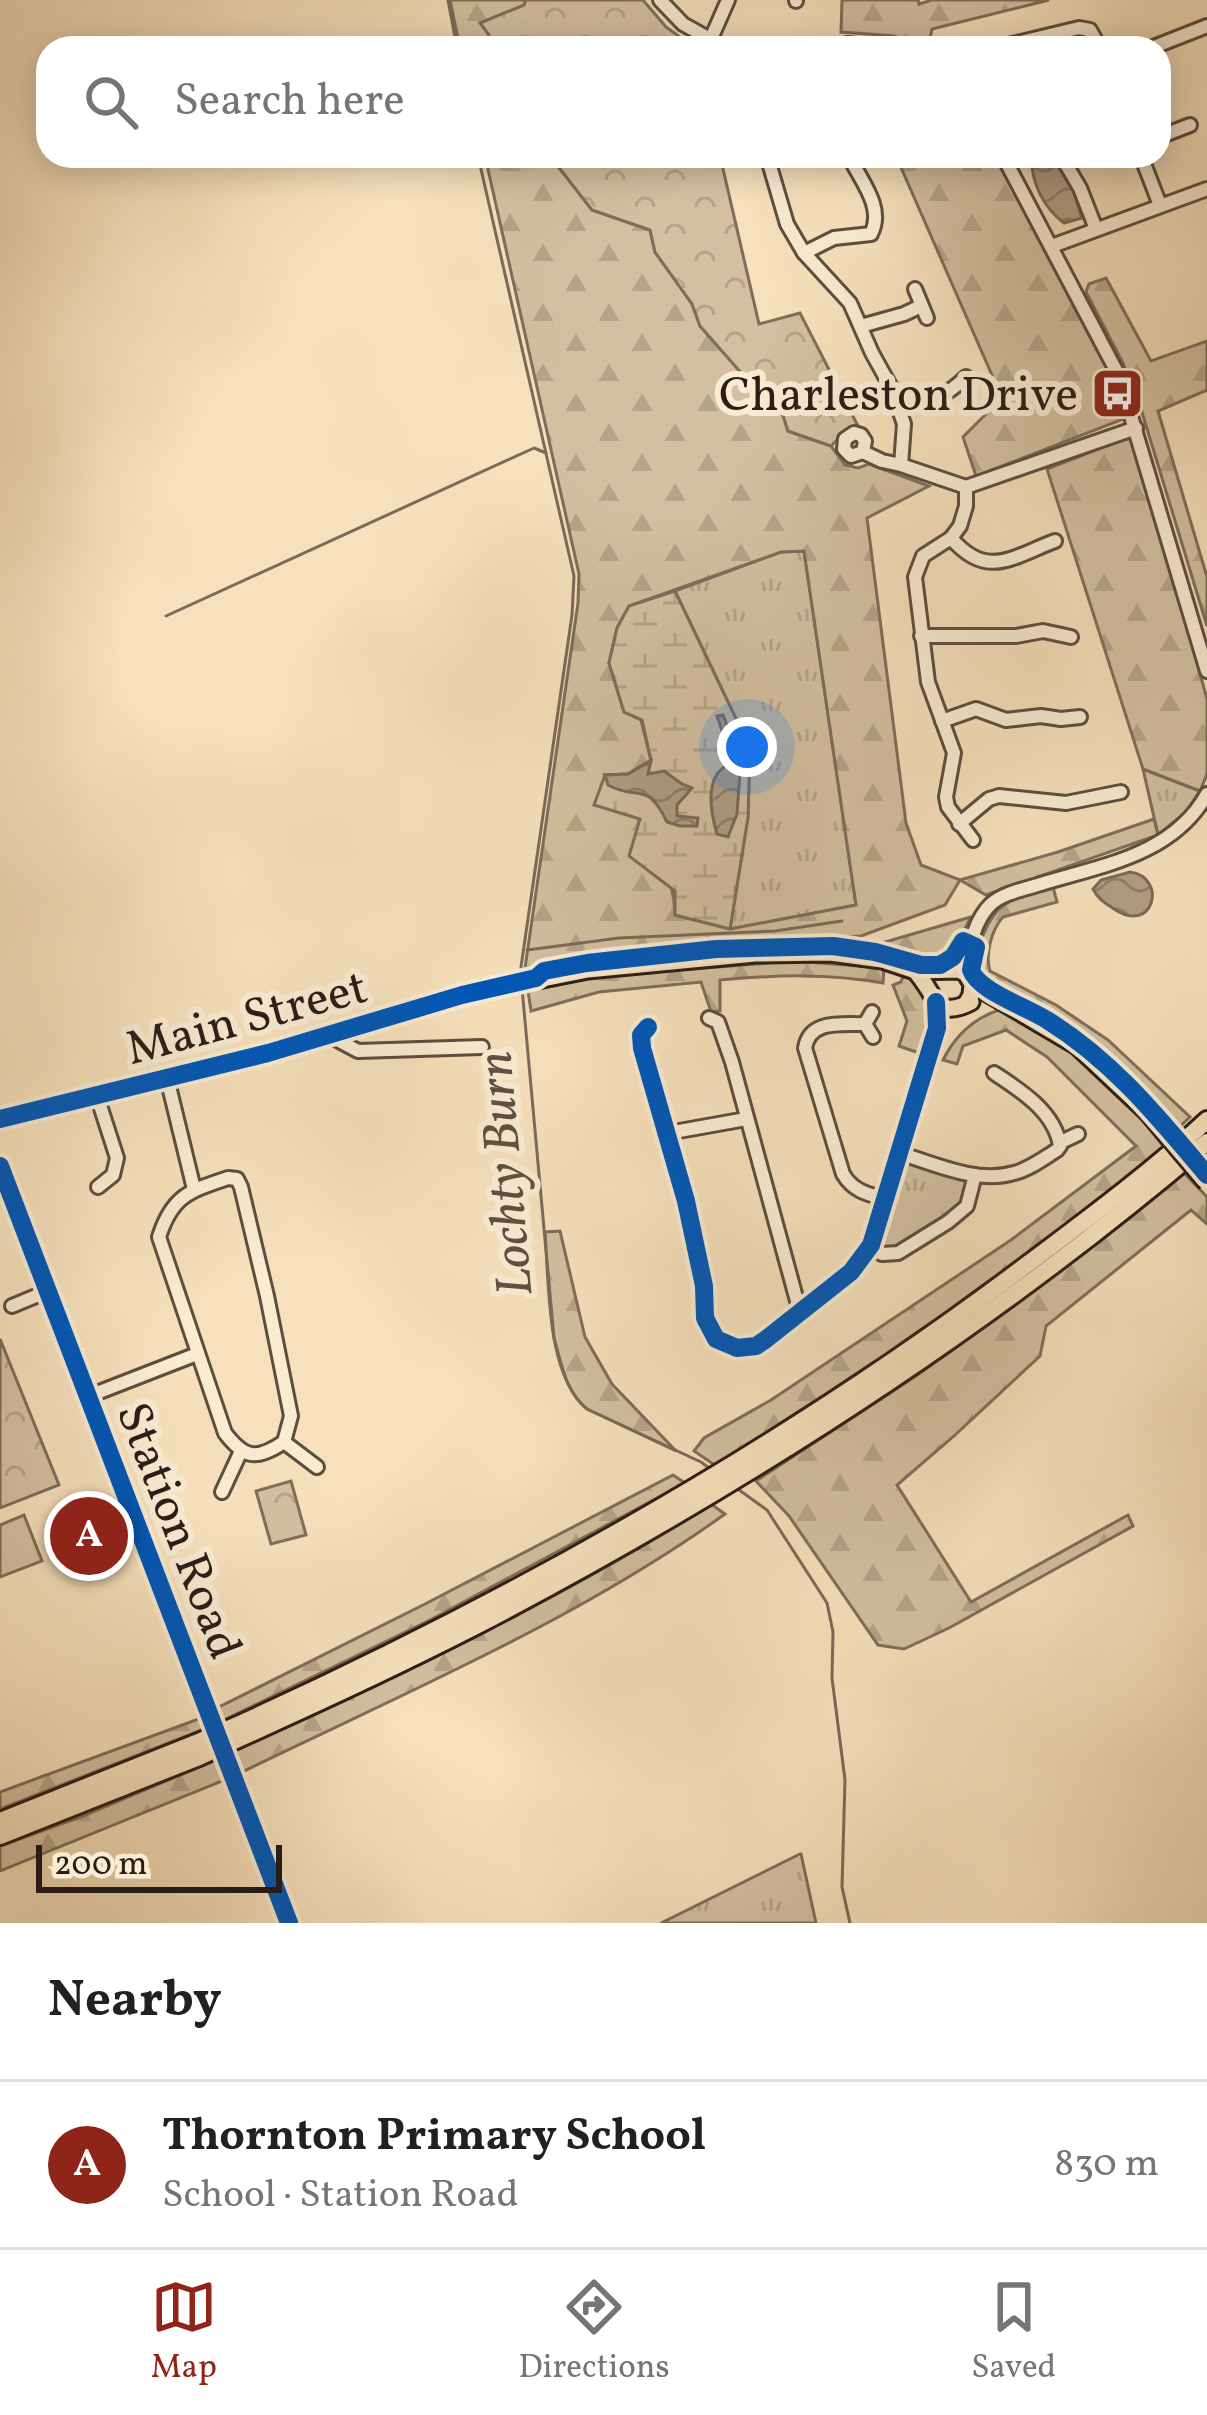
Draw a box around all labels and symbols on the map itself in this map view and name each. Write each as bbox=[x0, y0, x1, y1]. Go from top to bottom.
place label: Charleston Drive bbox=[719, 364, 1078, 431]
bus stop icon: Charleston Drive bbox=[1089, 365, 1145, 421]
your location bbox=[717, 717, 777, 777]
street label: Main Street bbox=[119, 956, 375, 1085]
water label: Lochty Burn bbox=[461, 1048, 554, 1299]
street label: Station Road bbox=[97, 1394, 256, 1670]
pin: A bbox=[50, 1491, 128, 1581]
scale bar bbox=[36, 1839, 282, 1892]

